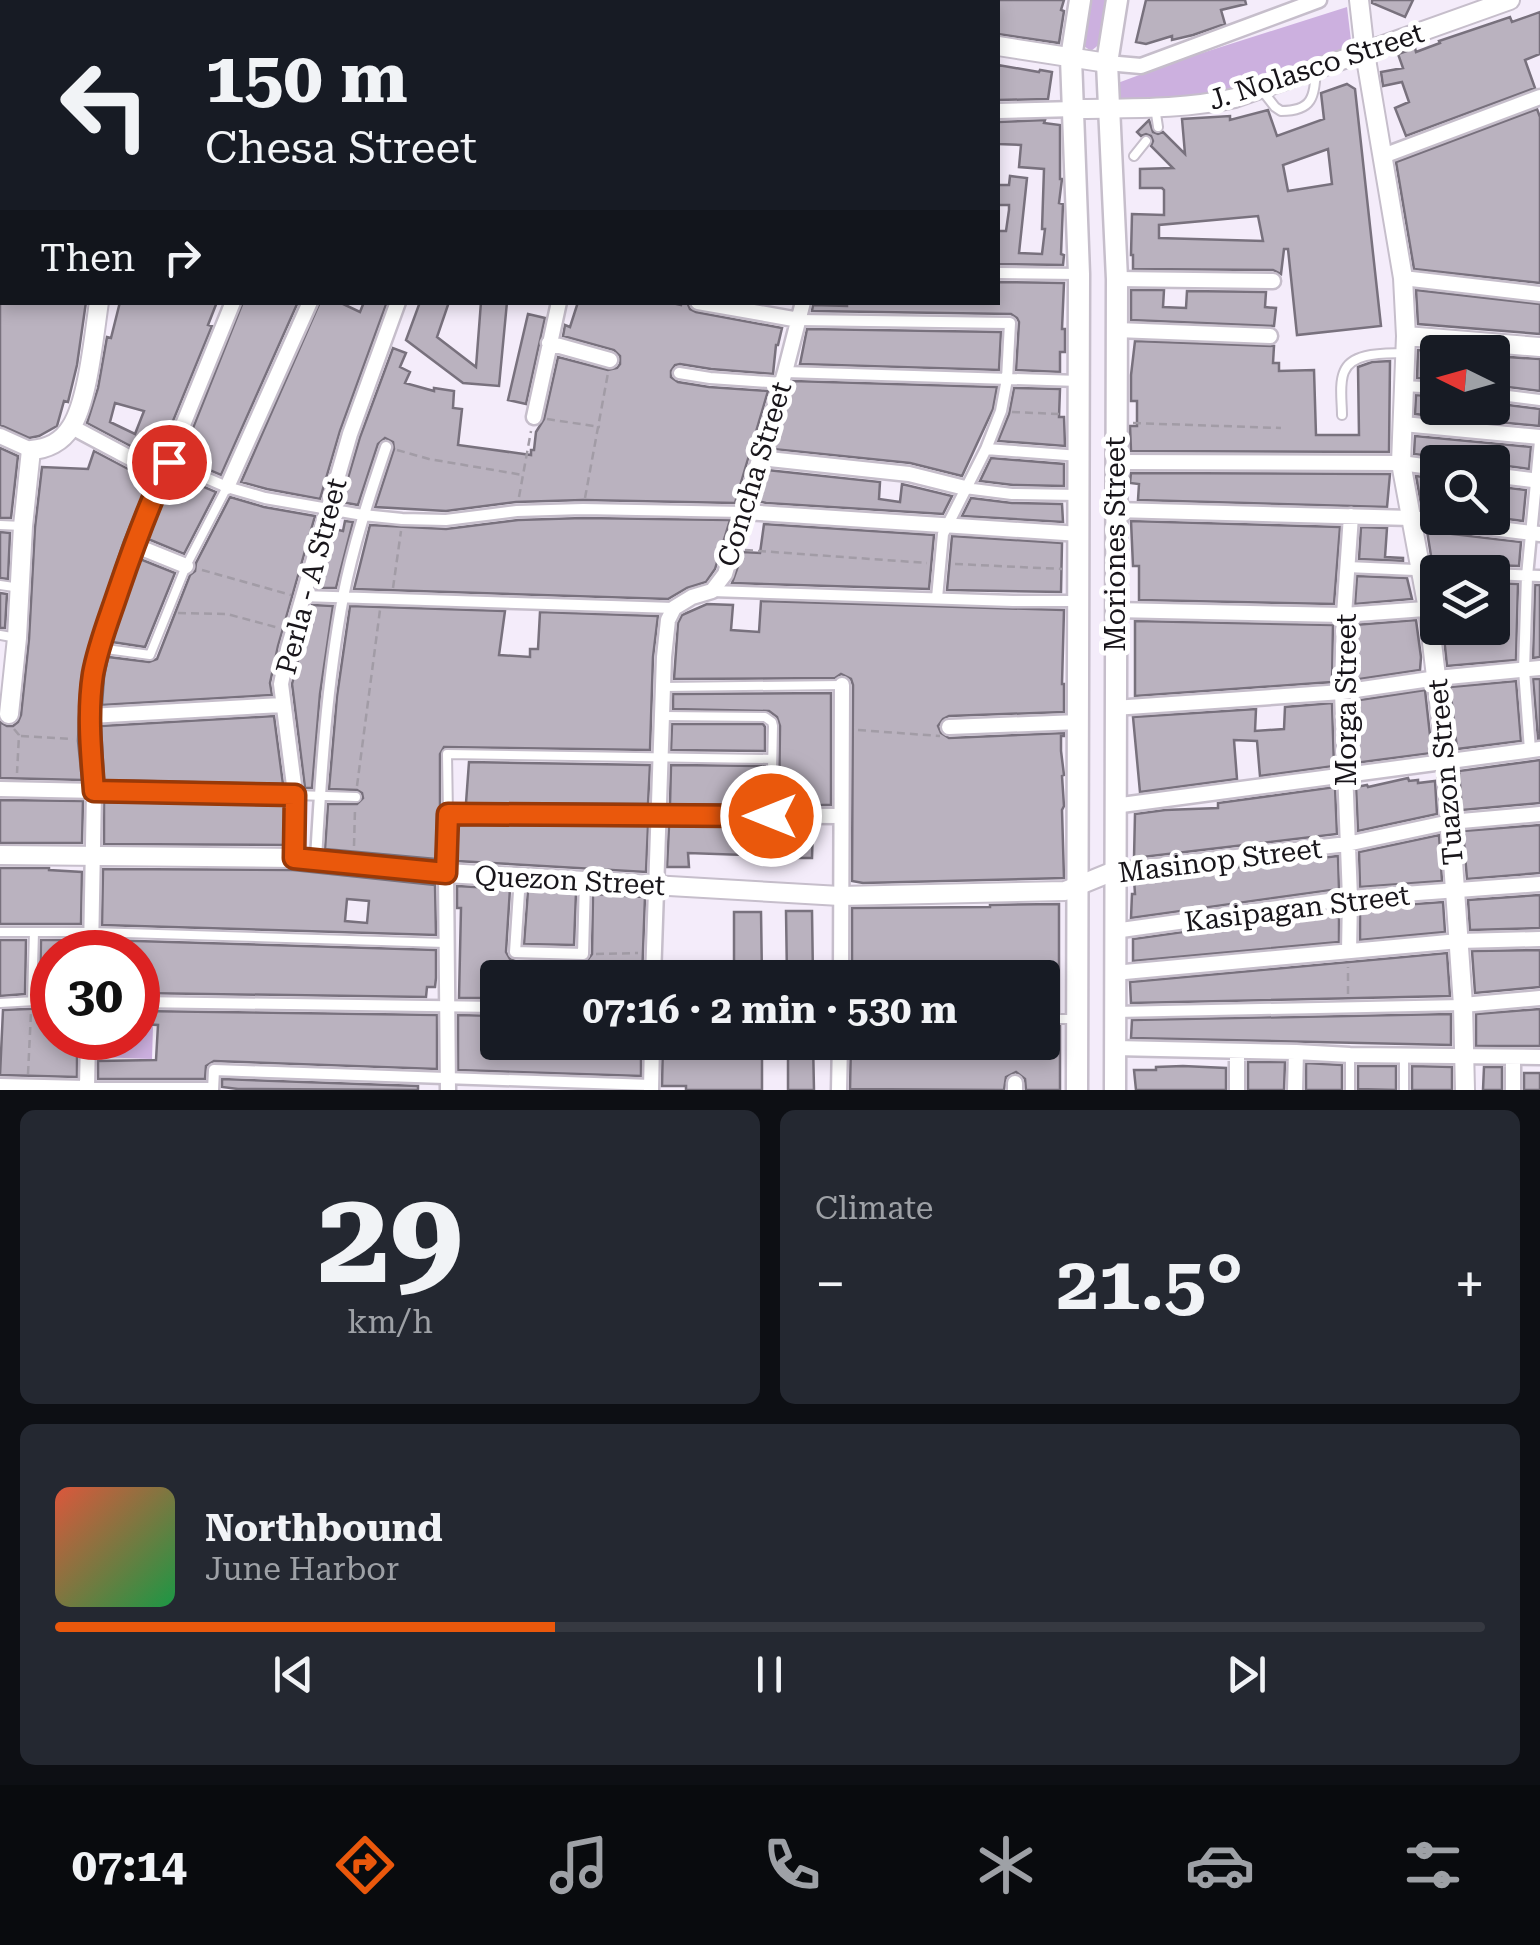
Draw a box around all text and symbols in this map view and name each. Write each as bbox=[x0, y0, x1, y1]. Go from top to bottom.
street label: J. Nolasco Street bbox=[1204, 16, 1428, 117]
text: 150 m bbox=[205, 37, 408, 119]
icon: left bbox=[40, 40, 170, 170]
text: Chesa Street bbox=[205, 121, 477, 174]
icon: right bbox=[155, 230, 210, 285]
text: Then bbox=[40, 236, 135, 280]
north arrow bbox=[1420, 335, 1510, 425]
map controls bbox=[1420, 335, 1510, 645]
street label: Concha Street bbox=[711, 378, 798, 571]
pin bbox=[127, 420, 212, 505]
icon: arrive bbox=[142, 435, 197, 490]
street label: Moriones Street bbox=[1099, 436, 1132, 652]
button: search bbox=[1420, 445, 1510, 535]
street label: Perla - A Street bbox=[269, 475, 354, 678]
button: layers bbox=[1420, 555, 1510, 645]
street label: Morga Street bbox=[1330, 614, 1363, 786]
street label: Tuazon Street bbox=[1421, 677, 1470, 866]
position arrow bbox=[719, 764, 823, 868]
street label: Masinop Street bbox=[1116, 832, 1324, 889]
street label: Quezon Street bbox=[474, 859, 666, 902]
street label: Kasipagan Street bbox=[1183, 878, 1412, 939]
speed limit sign: 30 bbox=[30, 930, 160, 1060]
text: 07:16 · 2 min · 530 m bbox=[583, 988, 957, 1032]
text: 29 bbox=[317, 1161, 463, 1314]
text: Climate bbox=[815, 1189, 933, 1227]
text: 21.5° bbox=[1057, 1239, 1243, 1327]
text: − bbox=[815, 1252, 846, 1316]
text: + bbox=[1454, 1252, 1485, 1316]
text: km/h bbox=[347, 1303, 433, 1341]
text: Northbound bbox=[205, 1506, 443, 1550]
text: June Harbor bbox=[205, 1550, 399, 1588]
icon: previous bbox=[266, 1647, 321, 1702]
icon: pause bbox=[742, 1647, 797, 1702]
icon: next bbox=[1219, 1647, 1274, 1702]
icon: directions bbox=[330, 1830, 400, 1900]
icon: music bbox=[544, 1830, 614, 1900]
icon: phone bbox=[757, 1830, 827, 1900]
icon: climate bbox=[971, 1830, 1041, 1900]
icon: car bbox=[1185, 1830, 1255, 1900]
icon: filters bbox=[1398, 1830, 1468, 1900]
text: 07:14 bbox=[72, 1839, 187, 1892]

